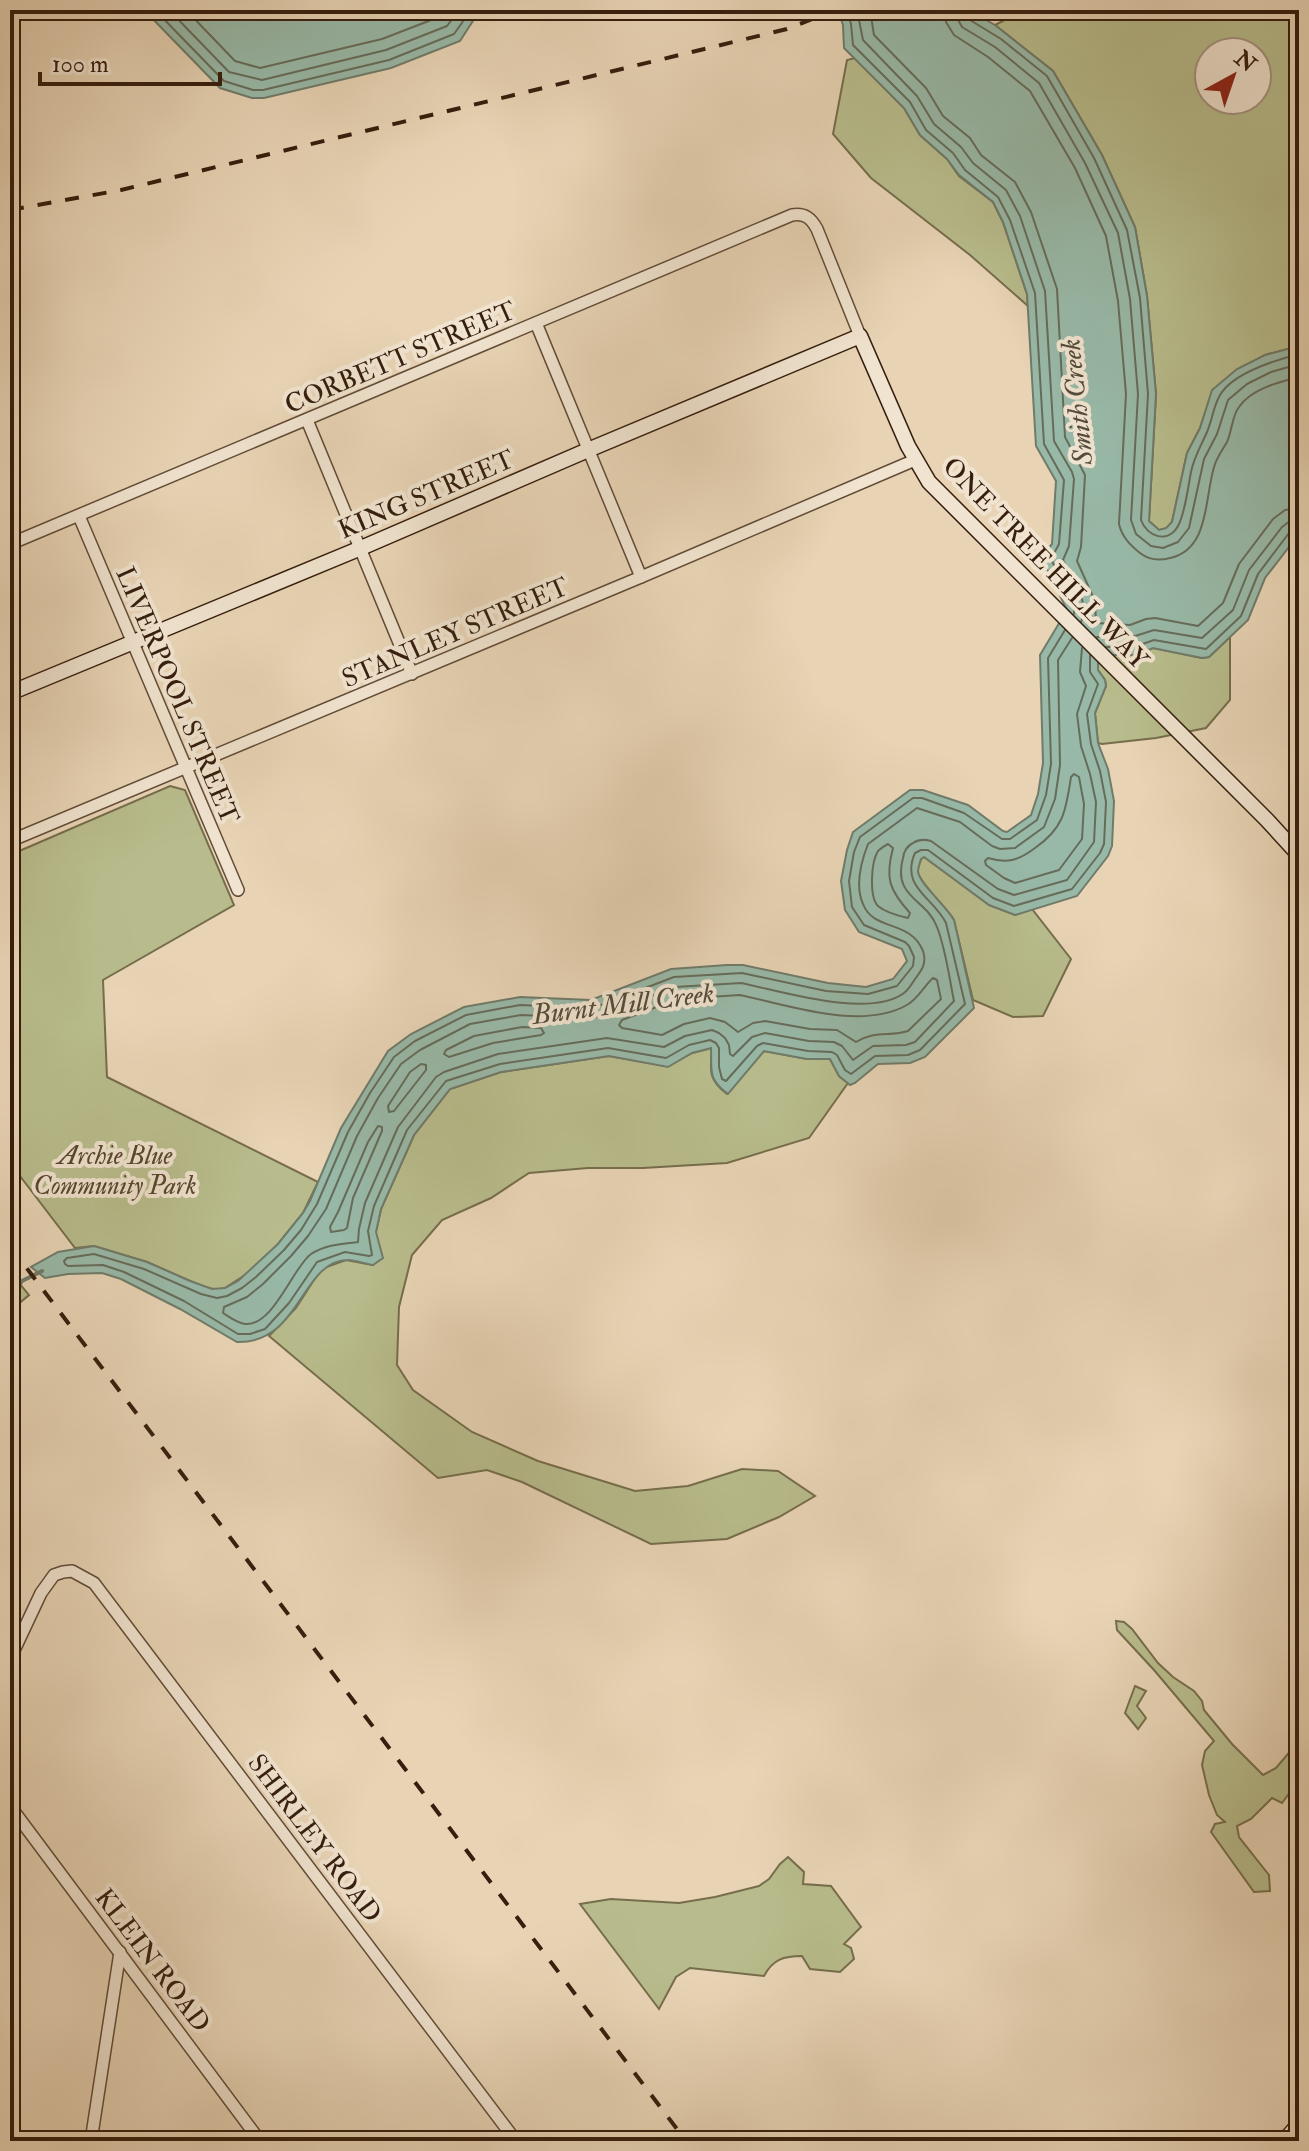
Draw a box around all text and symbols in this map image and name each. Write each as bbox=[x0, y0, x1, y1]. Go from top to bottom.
scale bar bbox=[40, 36, 220, 86]
north arrow bbox=[1193, 36, 1273, 116]
text: N bbox=[1228, 44, 1262, 79]
text: 100 m bbox=[52, 49, 109, 80]
street label: CORBETT STREET bbox=[280, 295, 521, 421]
water label: Smith Creek bbox=[1053, 337, 1102, 468]
street label: KING STREET bbox=[334, 443, 519, 546]
street label: ONE TREE HILL WAY bbox=[936, 451, 1156, 677]
street label: LIVERPOOL STREET bbox=[108, 562, 246, 829]
street label: STANLEY STREET bbox=[337, 571, 573, 695]
water label: Burnt Mill Creek bbox=[528, 976, 716, 1033]
park label: Archie Blue Community Park bbox=[34, 1140, 196, 1202]
street label: SHIRLEY ROAD bbox=[241, 1748, 388, 1929]
street label: KLEIN ROAD bbox=[88, 1882, 217, 2039]

